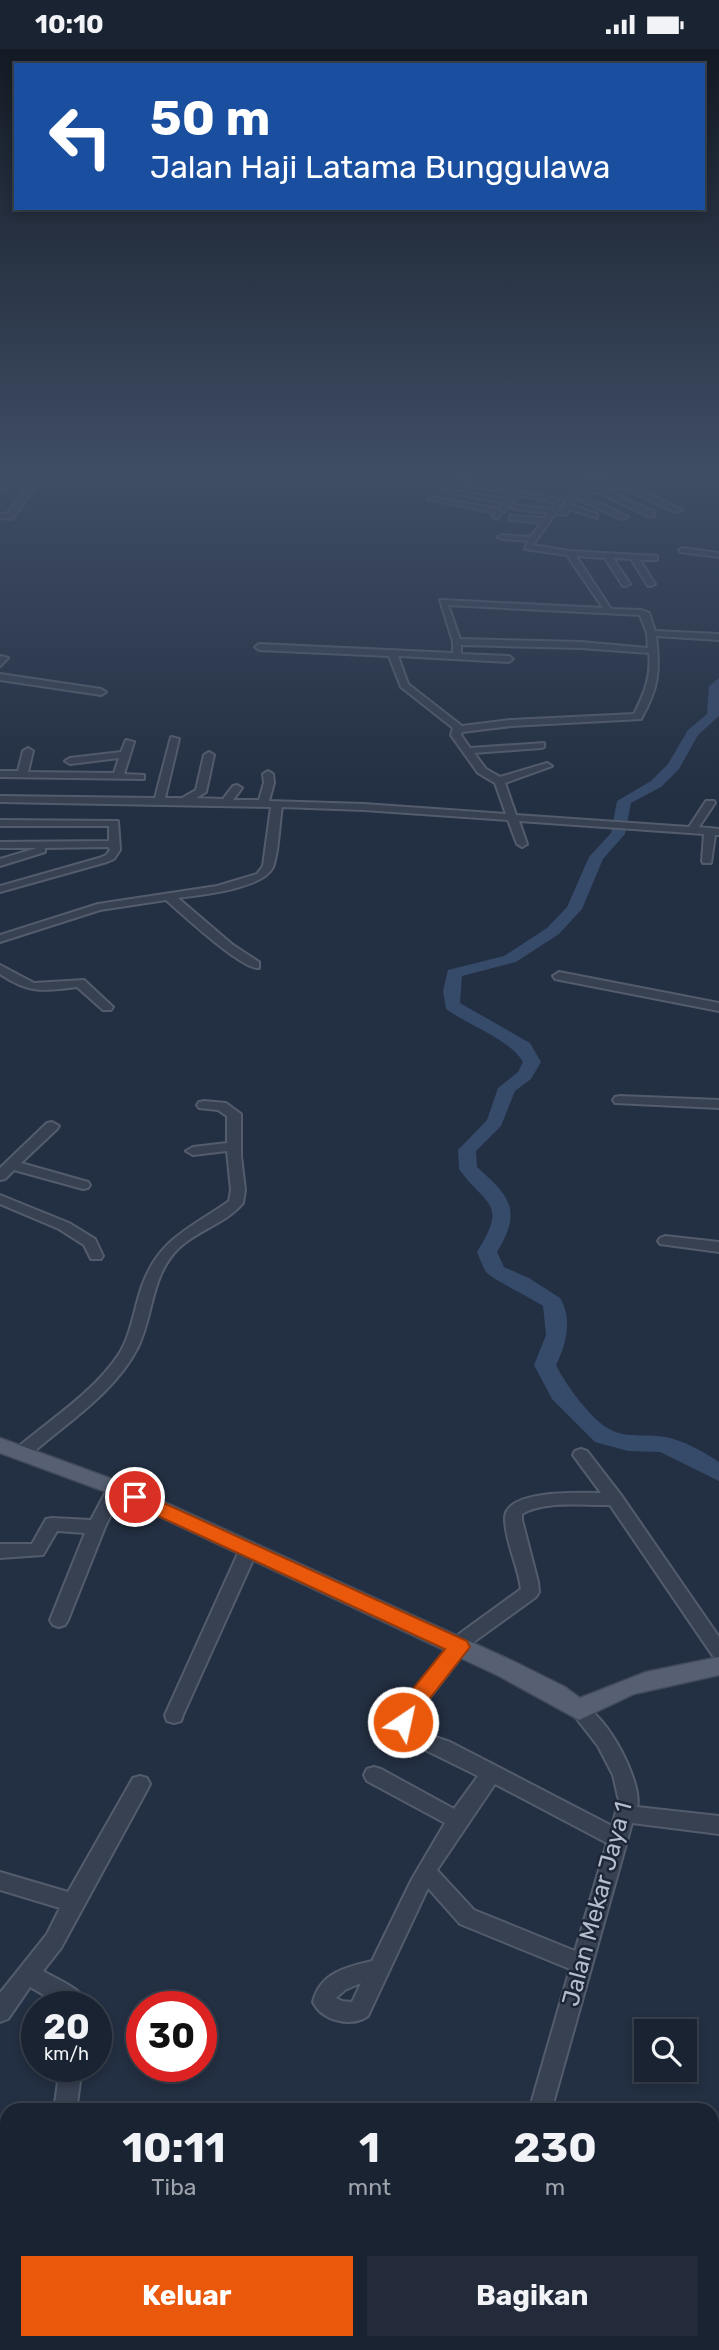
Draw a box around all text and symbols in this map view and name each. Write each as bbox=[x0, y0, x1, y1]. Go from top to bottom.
text: 10:10 bbox=[35, 9, 104, 40]
text: 50 m bbox=[150, 89, 270, 147]
icon: left bbox=[35, 91, 126, 182]
text: Jalan Haji Latama Bunggulawa bbox=[150, 148, 610, 186]
pin bbox=[105, 1467, 165, 1527]
icon: arrive bbox=[116, 1478, 154, 1516]
position arrow bbox=[366, 1685, 440, 1759]
street label: Jalan Mekar Jaya 1 bbox=[556, 1799, 638, 2009]
speed limit sign: 30 bbox=[126, 1991, 217, 2082]
text: 20 bbox=[43, 2006, 90, 2048]
map controls bbox=[634, 2019, 697, 2082]
button: search bbox=[634, 2019, 697, 2082]
text: km/h bbox=[44, 2043, 89, 2065]
text: 10:11 bbox=[122, 2123, 226, 2173]
text: 1 bbox=[359, 2123, 380, 2173]
text: 230 bbox=[513, 2123, 597, 2173]
text: Tiba bbox=[151, 2173, 197, 2201]
text: mnt bbox=[348, 2173, 391, 2201]
text: m bbox=[545, 2173, 565, 2201]
button: Keluar bbox=[21, 2256, 353, 2336]
button: Bagikan bbox=[367, 2256, 698, 2336]

